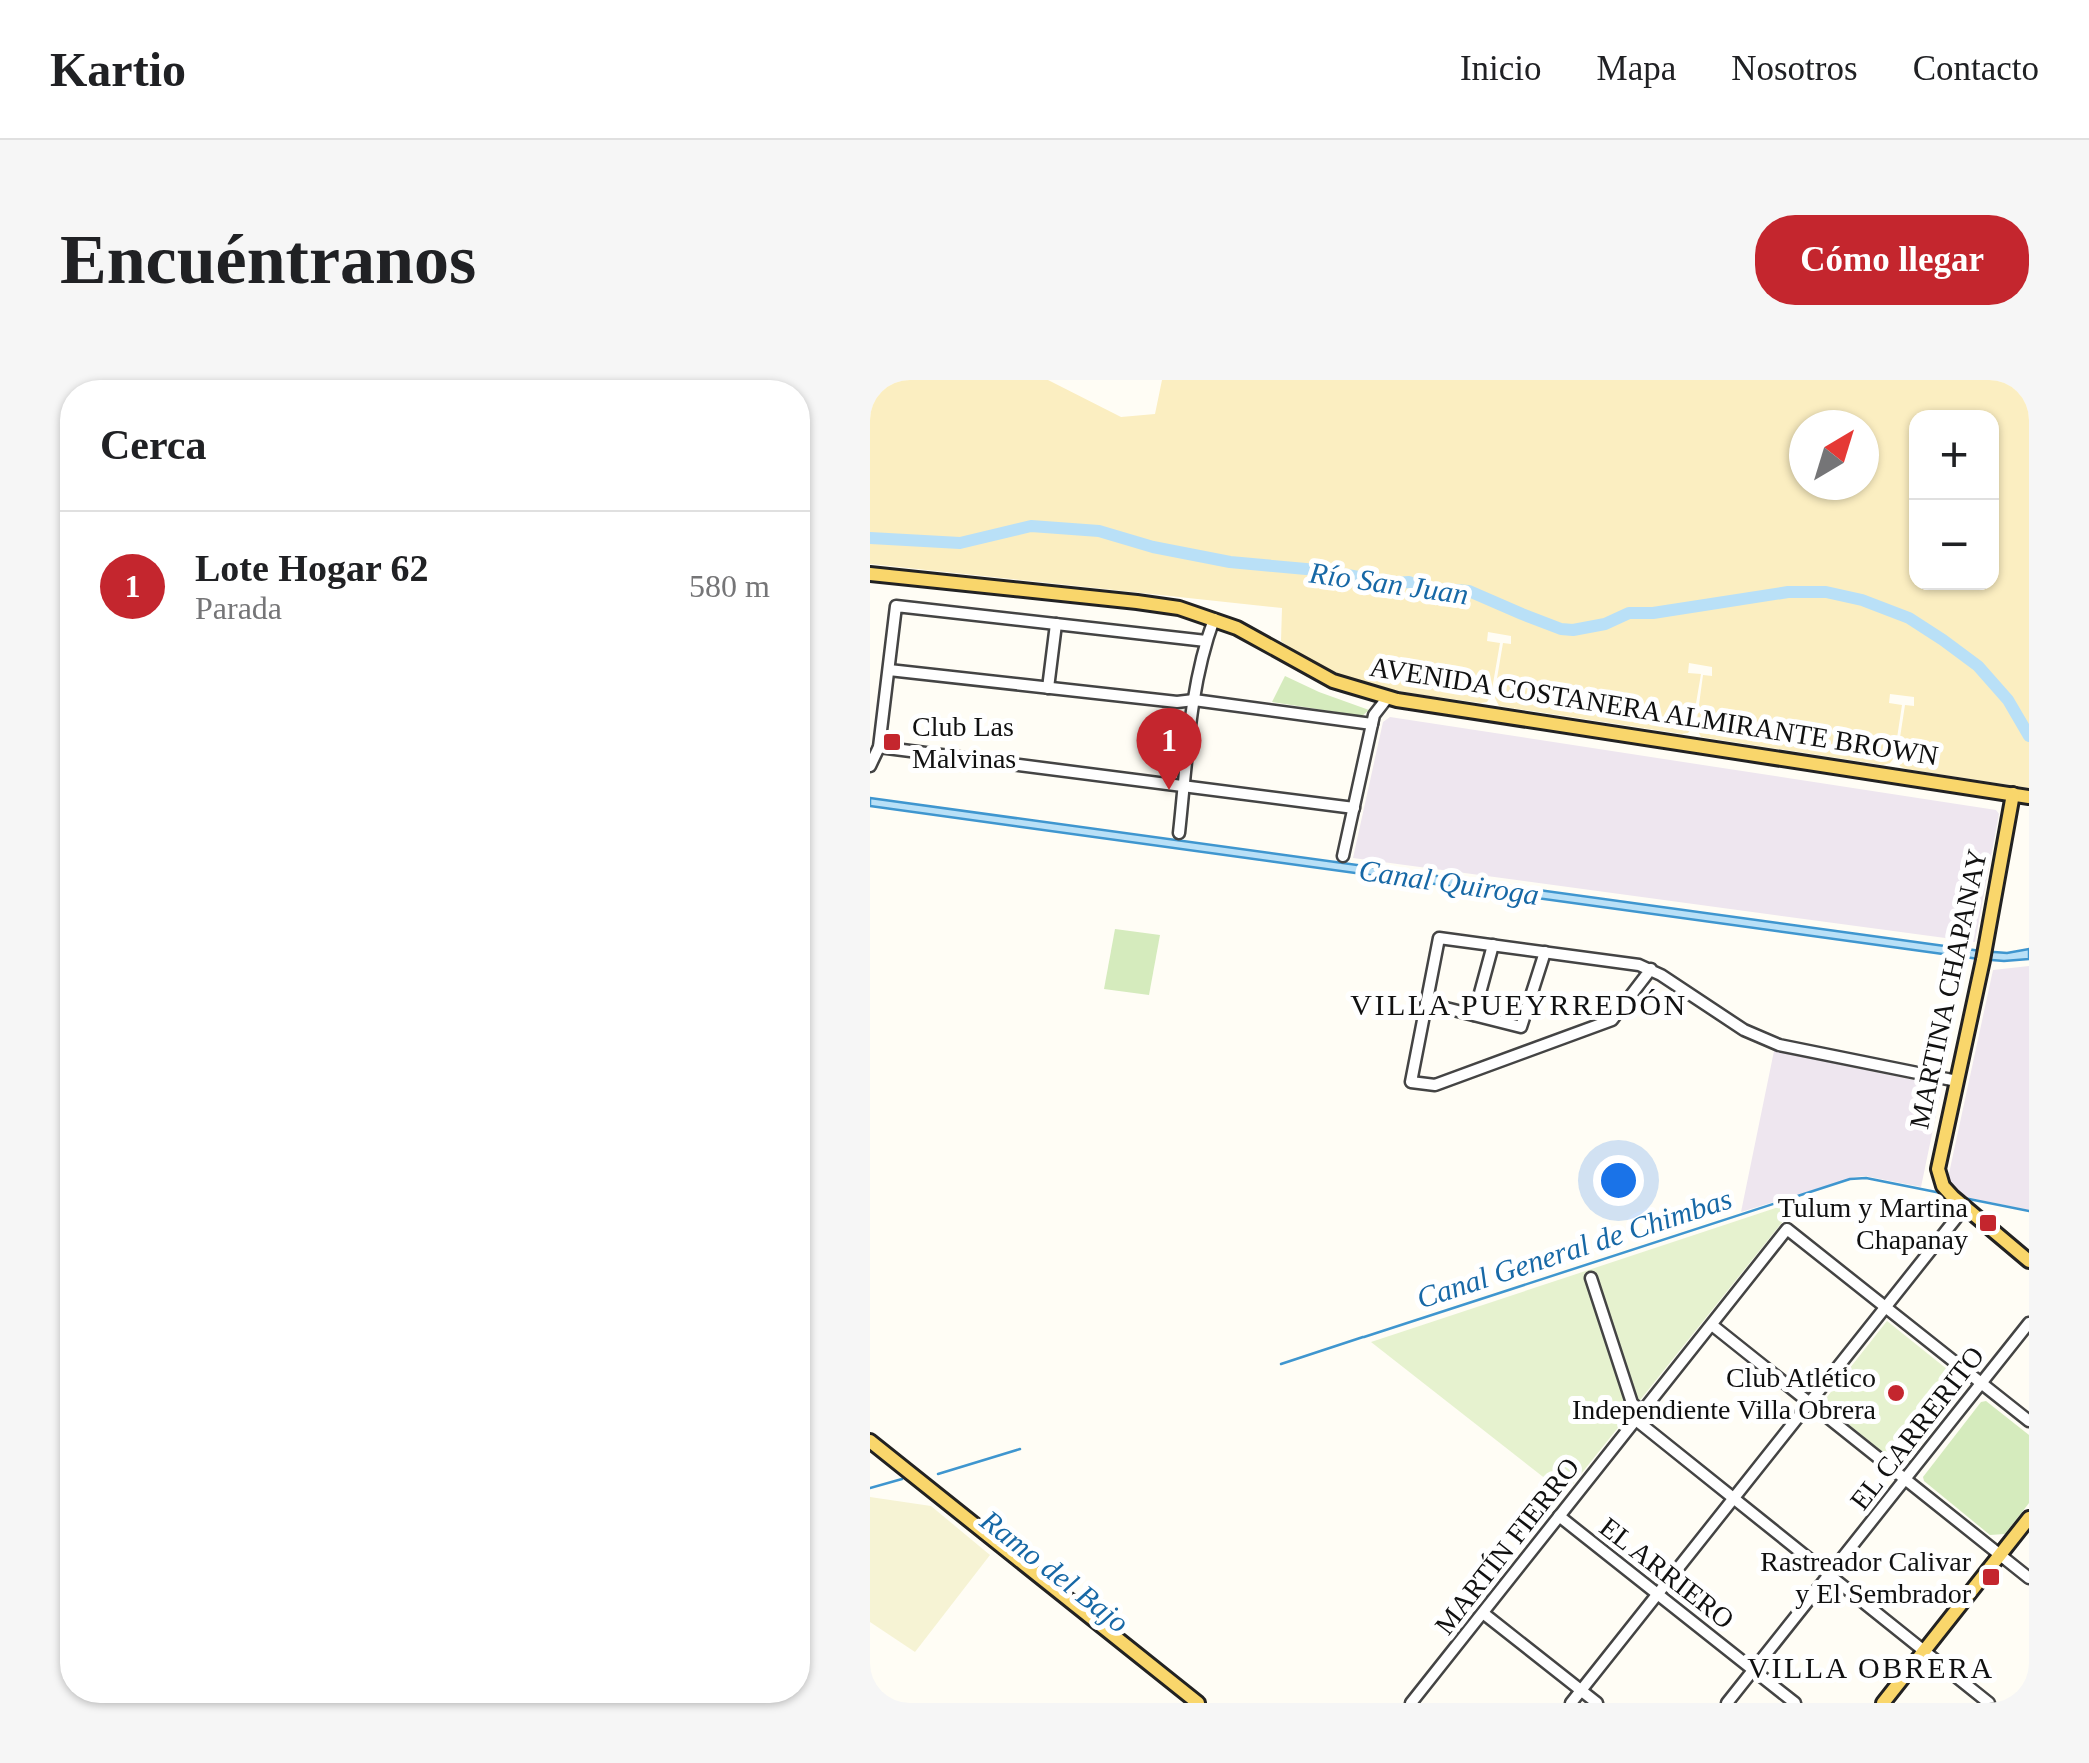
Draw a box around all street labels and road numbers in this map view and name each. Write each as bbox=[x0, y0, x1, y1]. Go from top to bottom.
street label: AVENIDA COSTANERA ALMIRANTE BROWN bbox=[1368, 651, 1940, 771]
street label: MARTINA CHAPANAY bbox=[1903, 846, 1993, 1132]
street label: EL CARRERITO bbox=[1844, 1340, 1990, 1516]
street label: MARTÍN FIERRO bbox=[1428, 1452, 1586, 1640]
street label: EL ARRIERO bbox=[1594, 1511, 1740, 1635]

